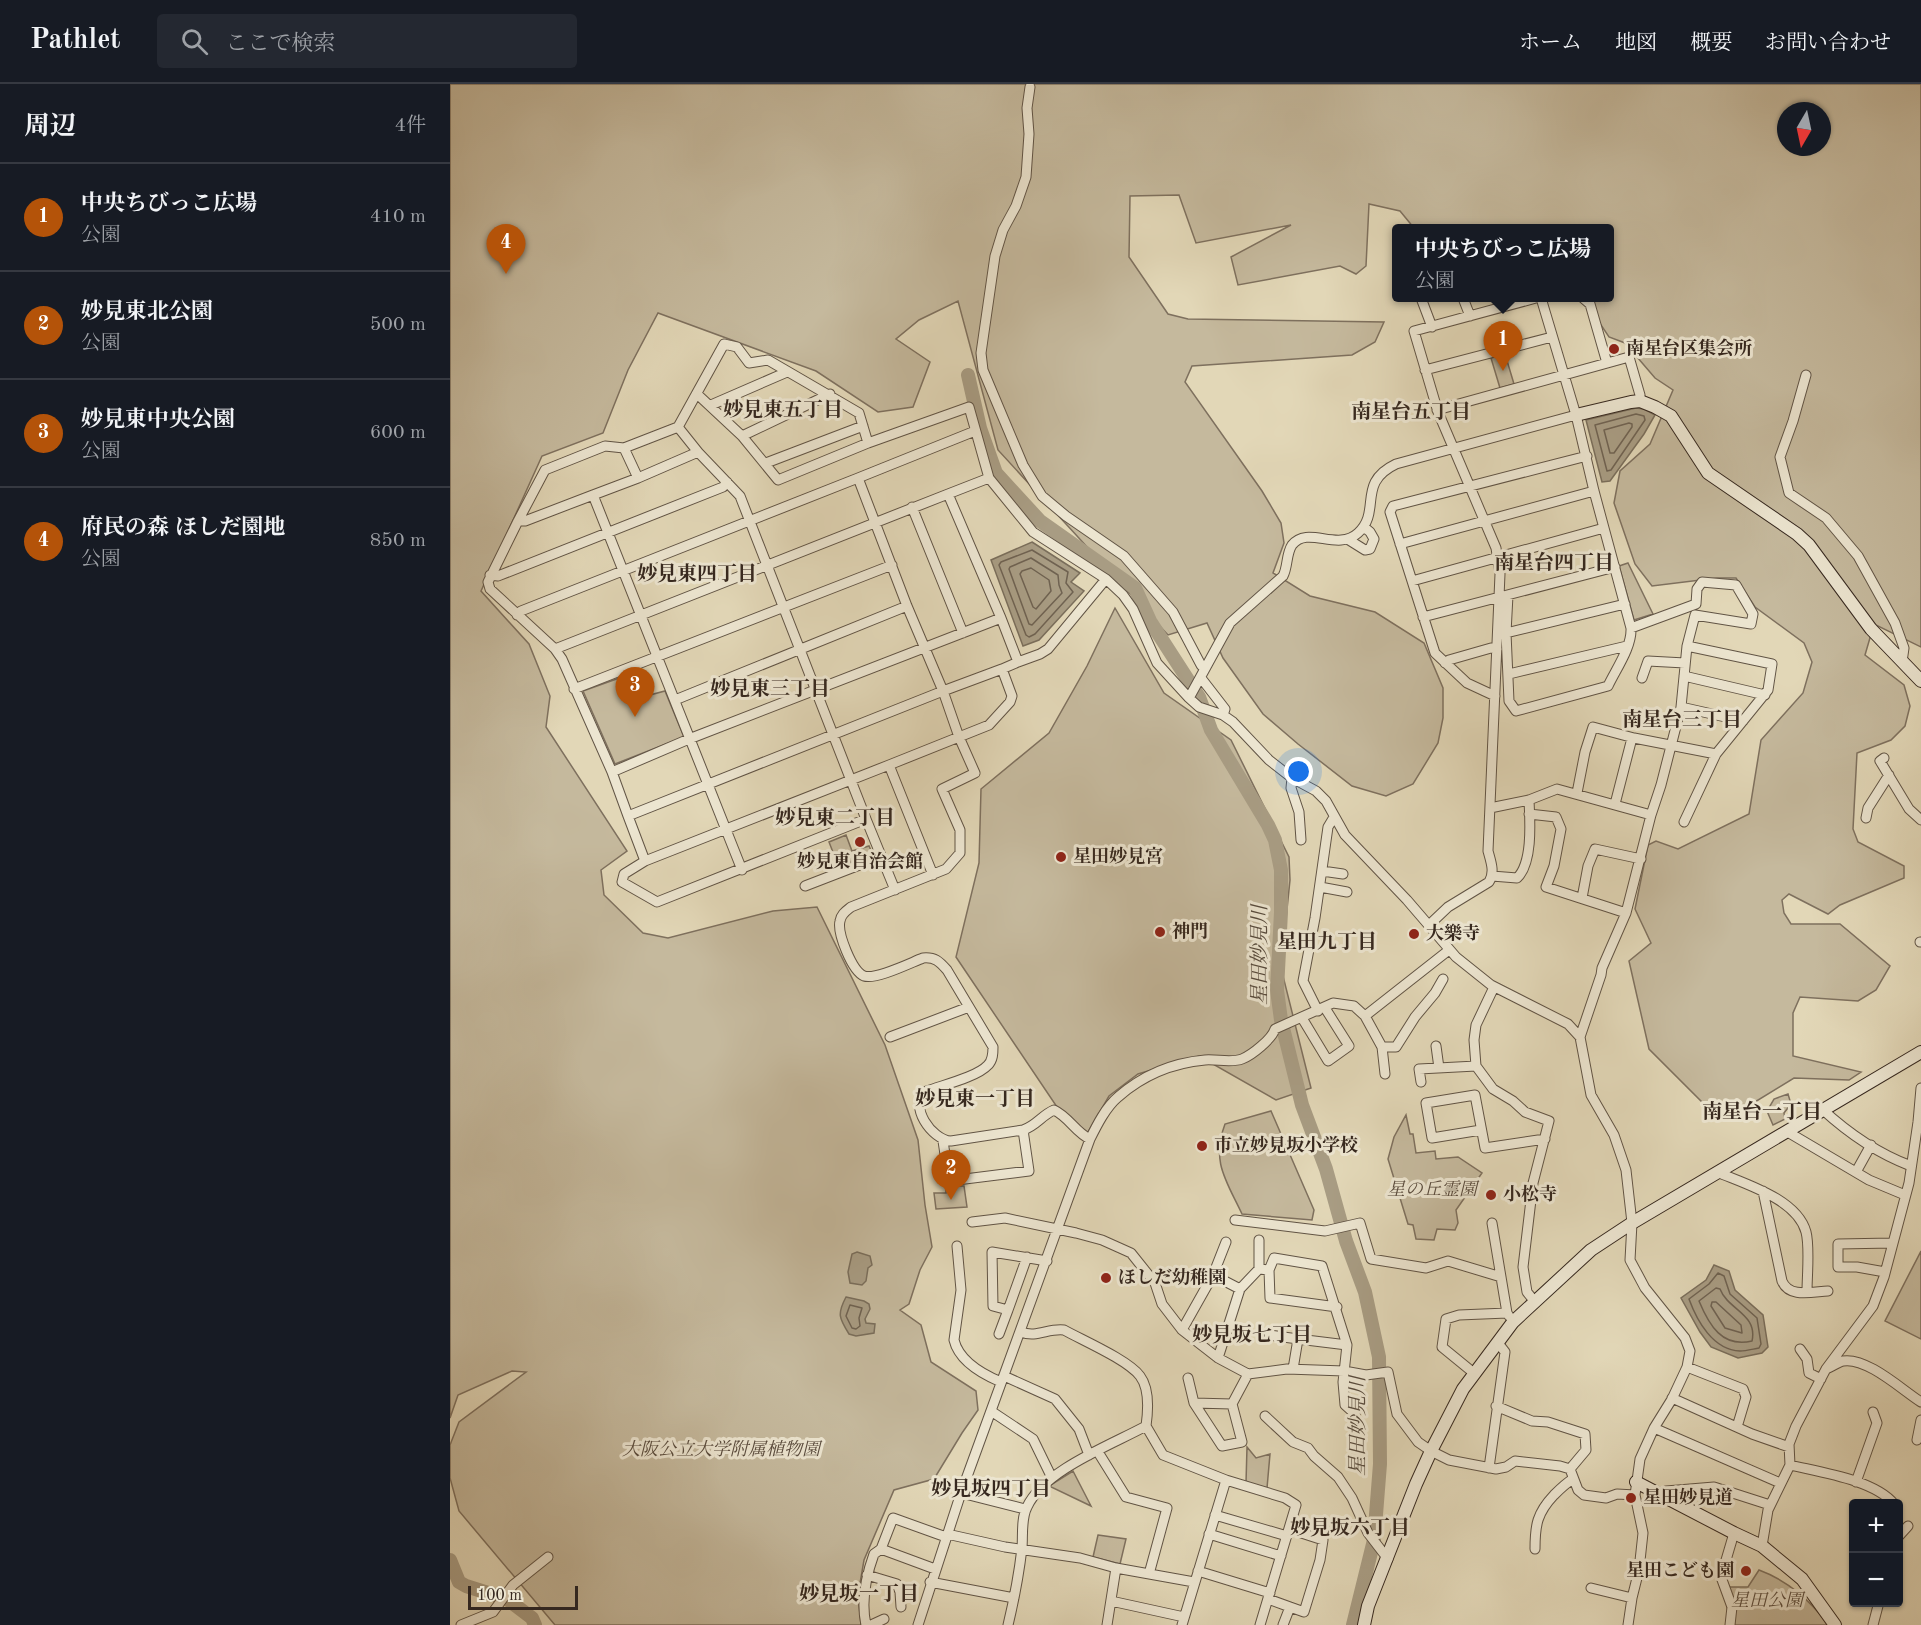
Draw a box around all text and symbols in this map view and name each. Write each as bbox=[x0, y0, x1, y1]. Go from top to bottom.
search box bbox=[157, 14, 577, 68]
icon: search bbox=[178, 25, 211, 58]
text: Pathlet bbox=[30, 27, 121, 55]
text: ここで検索 bbox=[226, 33, 336, 55]
text: ホーム bbox=[1519, 33, 1582, 54]
text: 地図 bbox=[1615, 33, 1657, 54]
text: 概要 bbox=[1690, 33, 1732, 54]
text: お問い合わせ bbox=[1765, 33, 1891, 54]
north arrow bbox=[1777, 102, 1831, 156]
text: 周辺 bbox=[24, 114, 76, 140]
text: 4件 bbox=[394, 116, 426, 136]
text: 中央ちびっこ広場 bbox=[81, 193, 257, 215]
text: 1 bbox=[38, 207, 49, 227]
text: 410 m bbox=[370, 207, 426, 227]
pin: 4 bbox=[486, 224, 526, 274]
popup bbox=[1392, 224, 1614, 302]
text: 公園 bbox=[81, 226, 121, 246]
text: 中央ちびっこ広場 bbox=[1415, 239, 1591, 261]
text: 公園 bbox=[1415, 272, 1455, 292]
text: 妙見東北公園 bbox=[81, 301, 213, 323]
text: 2 bbox=[38, 315, 49, 335]
text: 500 m bbox=[370, 315, 426, 335]
pin: 1 bbox=[1484, 322, 1522, 371]
text: 公園 bbox=[81, 334, 121, 354]
place label: 南星台区集会所 bbox=[1626, 338, 1752, 358]
marker: 南星台区集会所 bbox=[1607, 342, 1621, 356]
district label: 妙見東五丁目 bbox=[723, 399, 843, 421]
district label: 南星台五丁目 bbox=[1351, 400, 1471, 423]
text: 妙見東中央公園 bbox=[81, 409, 235, 431]
text: 3 bbox=[38, 423, 49, 443]
text: 600 m bbox=[370, 423, 426, 443]
text: 公園 bbox=[81, 442, 121, 462]
text: 府民の森 ほしだ園地 bbox=[81, 517, 285, 539]
text: 4 bbox=[38, 531, 49, 551]
text: 850 m bbox=[370, 531, 426, 551]
text: 公園 bbox=[81, 550, 121, 570]
district label: 南星台四丁目 bbox=[1494, 551, 1614, 574]
district label: 妙見東四丁目 bbox=[637, 563, 757, 585]
pin: 3 bbox=[616, 668, 654, 717]
district label: 妙見東三丁目 bbox=[710, 678, 830, 700]
district label: 南星台三丁目 bbox=[1622, 708, 1742, 731]
your location bbox=[1284, 757, 1313, 786]
district label: 妙見東二丁目 bbox=[775, 807, 895, 829]
marker: 妙見東自治会館 bbox=[853, 835, 867, 849]
place label: 星田妙見宮 bbox=[1073, 846, 1163, 866]
marker: 星田妙見宮 bbox=[1054, 850, 1068, 864]
place label: 妙見東自治会館 bbox=[797, 851, 923, 871]
water label: 星田妙見川 bbox=[1249, 903, 1271, 1005]
place label: 神門 bbox=[1172, 921, 1208, 941]
place label: 大樂寺 bbox=[1426, 923, 1480, 943]
marker: 神門 bbox=[1153, 925, 1167, 939]
marker: 大樂寺 bbox=[1407, 927, 1421, 941]
district label: 星田九丁目 bbox=[1277, 931, 1377, 953]
district label: 妙見東一丁目 bbox=[915, 1088, 1035, 1110]
district label: 南星台一丁目 bbox=[1702, 1100, 1822, 1123]
place label: 市立妙見坂小学校 bbox=[1214, 1135, 1358, 1155]
marker: 市立妙見坂小学校 bbox=[1195, 1139, 1209, 1153]
pin: 2 bbox=[932, 1150, 970, 1200]
park label: 星の丘霊園 bbox=[1387, 1180, 1480, 1199]
place label: 小松寺 bbox=[1503, 1184, 1557, 1204]
marker: 小松寺 bbox=[1484, 1188, 1498, 1202]
place label: ほしだ幼稚園 bbox=[1118, 1267, 1226, 1287]
marker: ほしだ幼稚園 bbox=[1099, 1271, 1113, 1285]
district label: 妙見坂七丁目 bbox=[1192, 1324, 1312, 1346]
water label: 星田妙見川 bbox=[1347, 1374, 1369, 1476]
park label: 大阪公立大学附属植物園 bbox=[622, 1439, 823, 1459]
district label: 妙見坂四丁目 bbox=[931, 1478, 1051, 1500]
place label: 星田妙見道 bbox=[1643, 1487, 1733, 1507]
marker: 星田妙見道 bbox=[1624, 1491, 1638, 1505]
map controls bbox=[1849, 1499, 1903, 1607]
button: + bbox=[1849, 1499, 1903, 1553]
district label: 妙見坂六丁目 bbox=[1290, 1517, 1410, 1539]
button: − bbox=[1849, 1553, 1903, 1607]
place label: 星田こども園 bbox=[1626, 1560, 1734, 1580]
marker: 星田こども園 bbox=[1739, 1564, 1753, 1578]
scale bar bbox=[468, 1583, 578, 1610]
district label: 妙見坂一丁目 bbox=[799, 1583, 919, 1605]
text: 100 m bbox=[477, 1588, 522, 1604]
park label: 星田公園 bbox=[1731, 1591, 1806, 1610]

